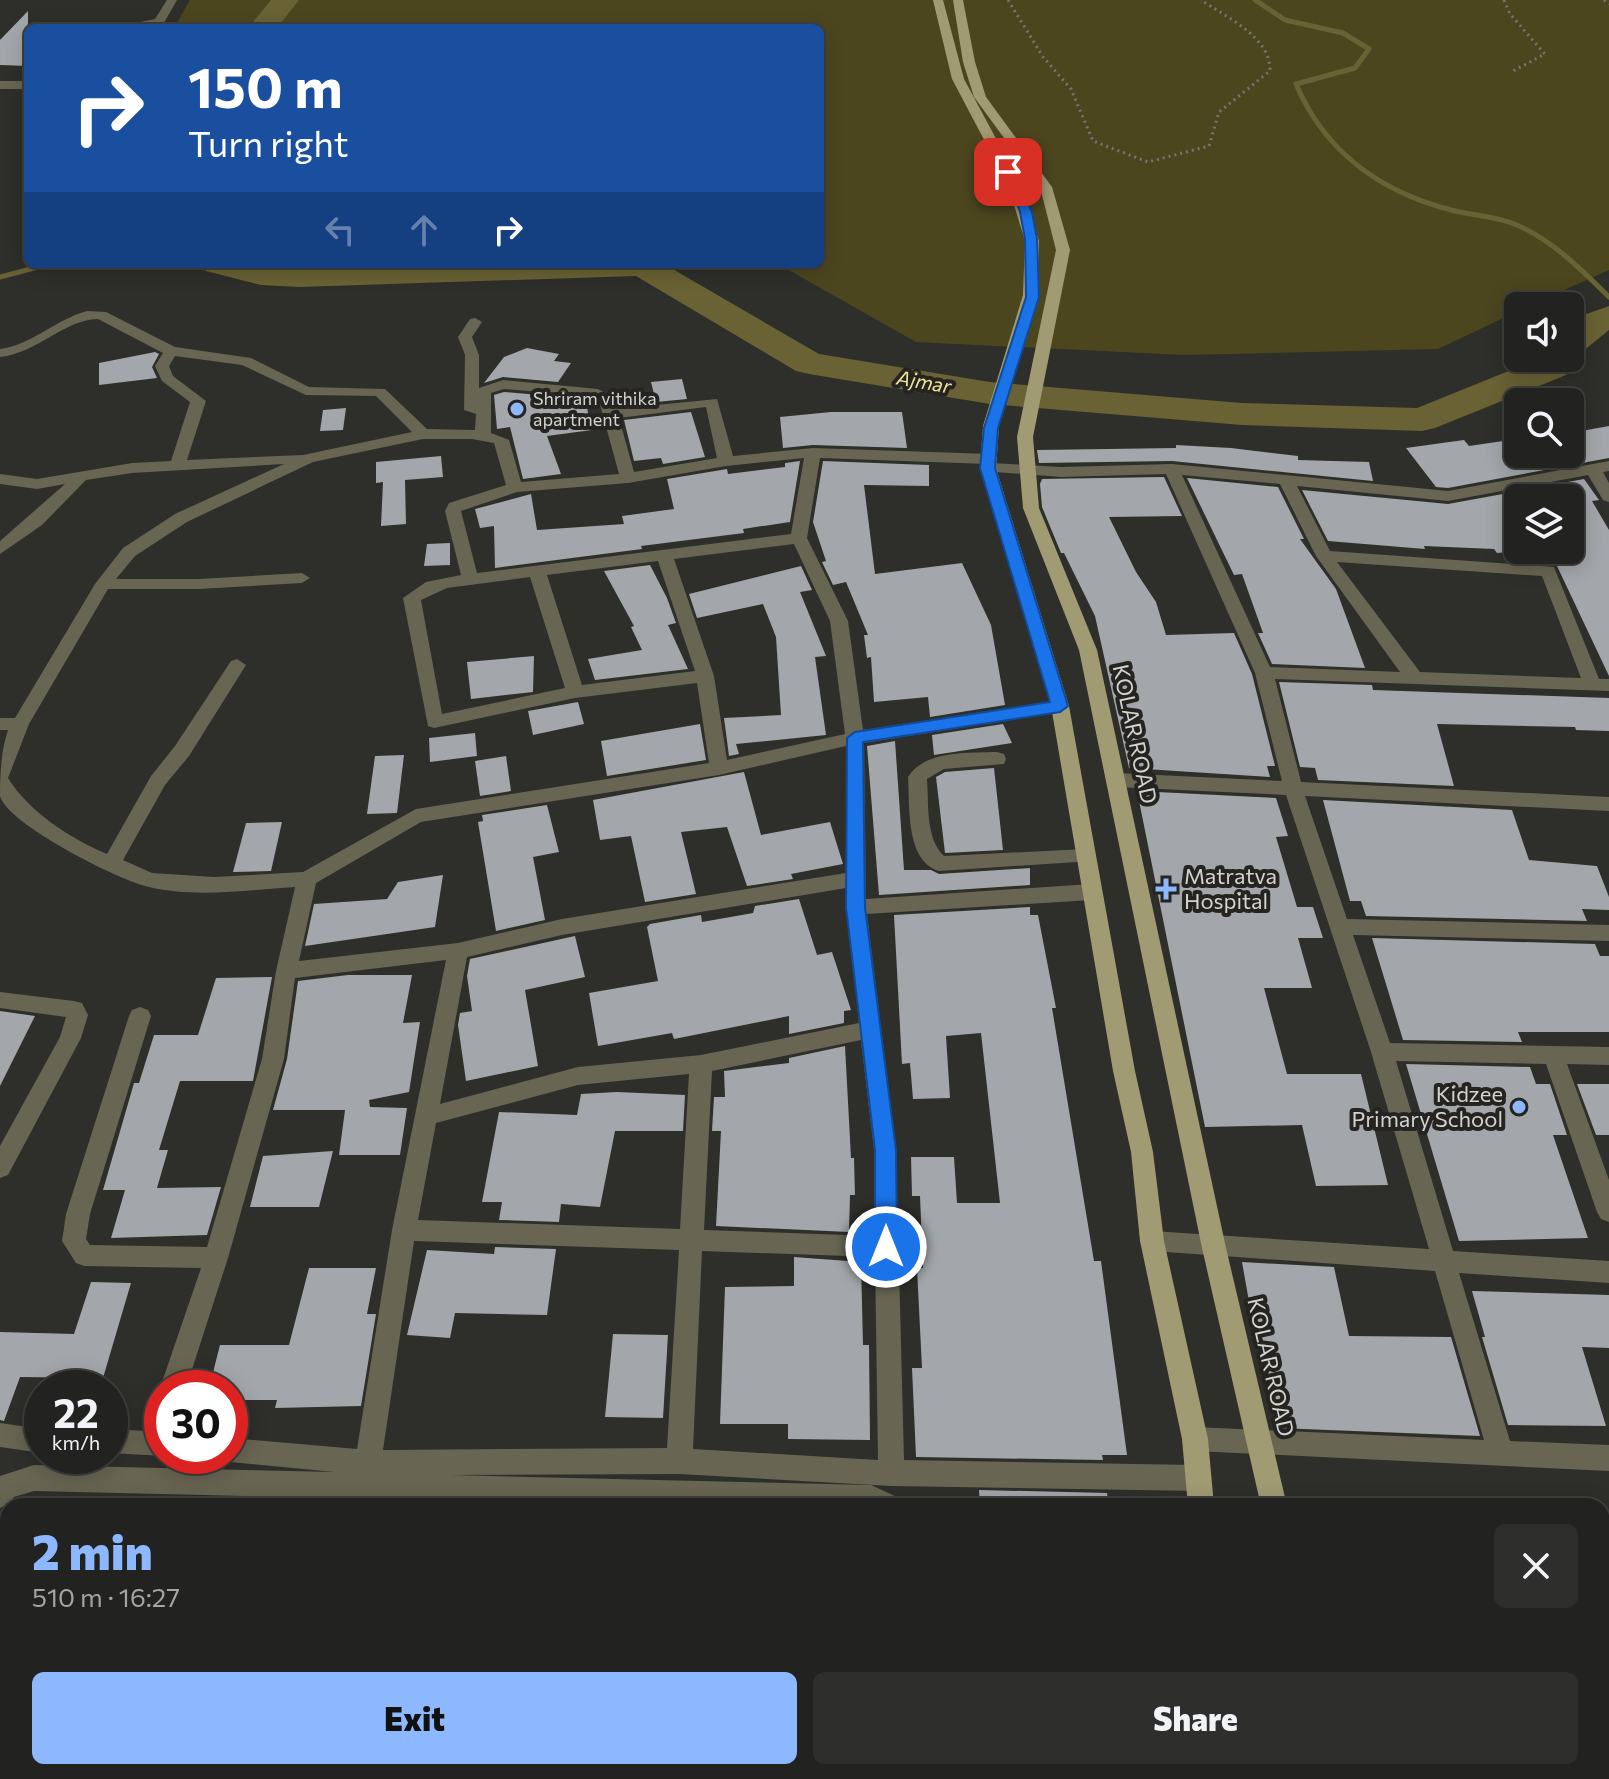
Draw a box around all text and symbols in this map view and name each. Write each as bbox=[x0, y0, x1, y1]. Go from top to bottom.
text: 150 m bbox=[188, 51, 343, 120]
icon: right bbox=[56, 56, 160, 160]
text: Turn right bbox=[188, 120, 349, 164]
pin bbox=[974, 138, 1042, 206]
icon: arrive bbox=[986, 150, 1030, 194]
icon: left bbox=[318, 208, 362, 252]
icon: ahead bbox=[402, 208, 446, 252]
icon: right bbox=[486, 208, 530, 252]
map controls bbox=[1504, 292, 1584, 564]
button: sound bbox=[1504, 292, 1584, 372]
water label: Ajmar bbox=[894, 364, 954, 398]
place label: Shriram vithika apartment bbox=[533, 387, 657, 430]
button: search bbox=[1504, 388, 1584, 468]
marker: Shriram vithika apartment bbox=[508, 400, 526, 418]
button: layers bbox=[1504, 484, 1584, 564]
street label: KOLAR ROAD bbox=[1108, 662, 1163, 806]
place label: Matratva Hospital bbox=[1184, 862, 1277, 914]
marker: Matratva Hospital bbox=[1155, 878, 1177, 900]
place label: Kidzee Primary School bbox=[1351, 1080, 1503, 1132]
marker: Kidzee Primary School bbox=[1510, 1098, 1528, 1116]
position arrow bbox=[844, 1205, 928, 1289]
street label: KOLAR ROAD bbox=[1242, 1295, 1301, 1439]
speed limit sign: 30 bbox=[144, 1370, 248, 1474]
text: 22 bbox=[53, 1387, 99, 1436]
text: km/h bbox=[52, 1430, 100, 1454]
text: 2 min bbox=[32, 1521, 153, 1580]
button: close bbox=[1494, 1524, 1578, 1608]
text: 510 m · 16:27 bbox=[32, 1581, 180, 1612]
button: Exit bbox=[32, 1672, 797, 1764]
button: Share bbox=[813, 1672, 1578, 1764]

